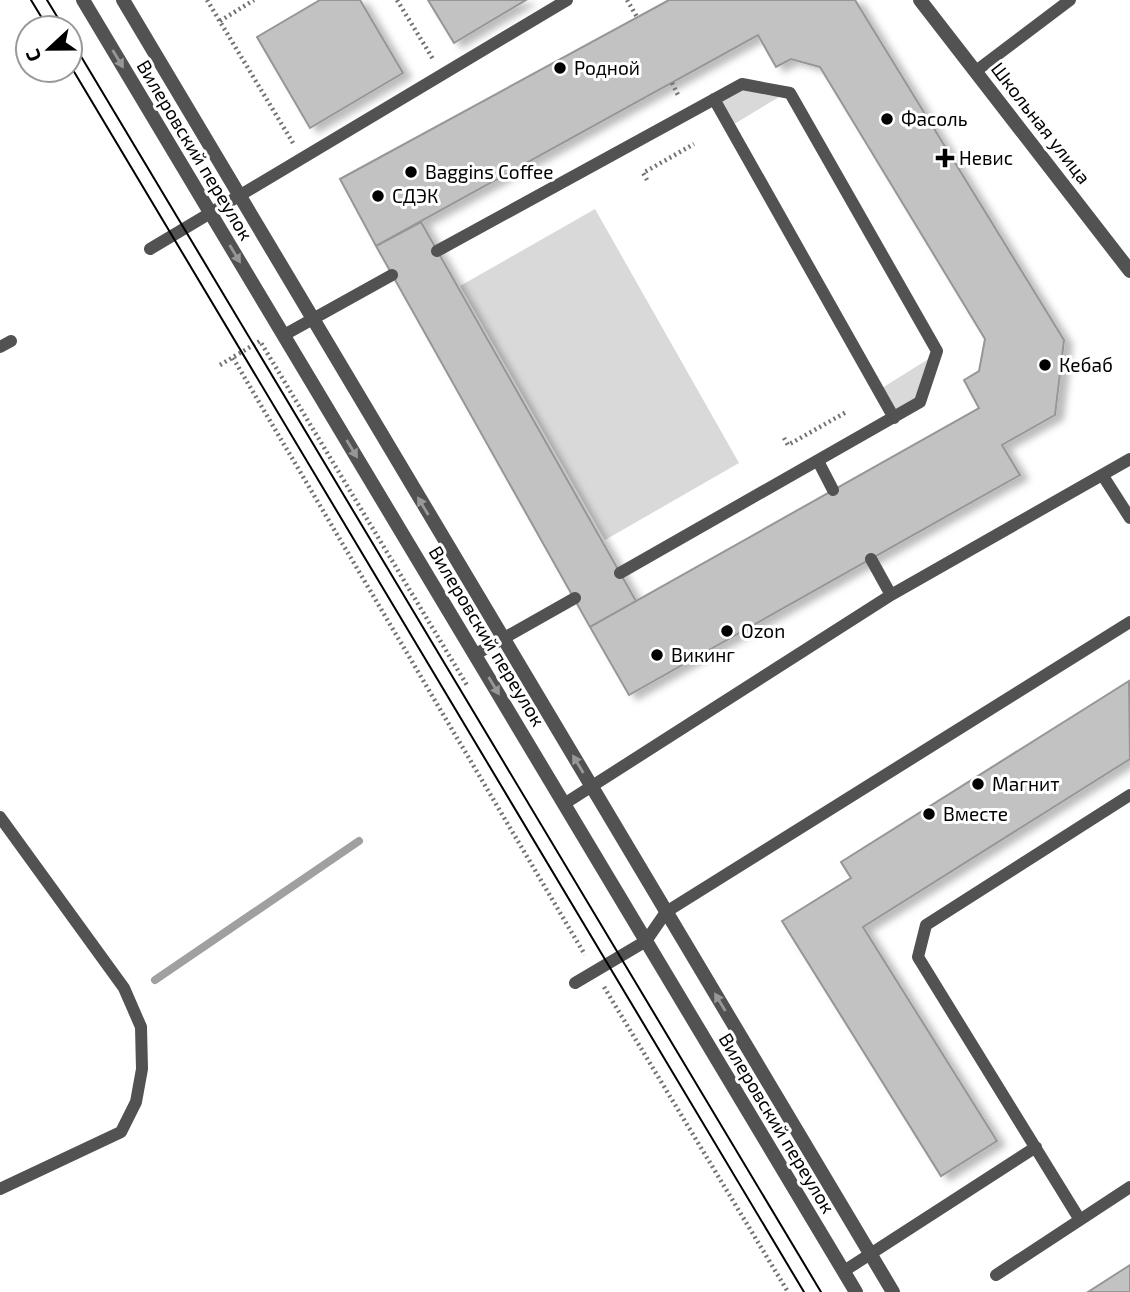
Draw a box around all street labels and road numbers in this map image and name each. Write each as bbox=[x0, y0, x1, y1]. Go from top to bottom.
street label: Вилеровский переулок bbox=[132, 56, 258, 244]
street label: Школьная улица bbox=[986, 57, 1096, 189]
street label: Вилеровский переулок bbox=[424, 542, 550, 730]
street label: Вилеровский переулок bbox=[714, 1029, 840, 1217]

